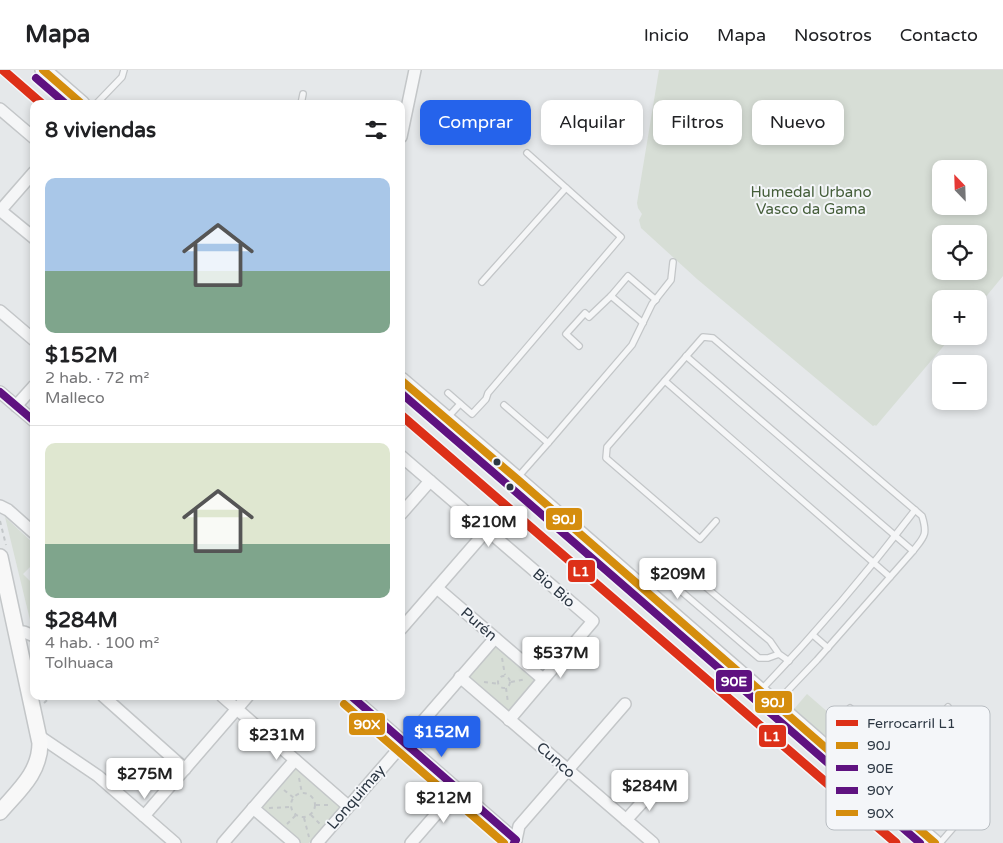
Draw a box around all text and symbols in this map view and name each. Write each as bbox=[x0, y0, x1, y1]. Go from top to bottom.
text: Mapa bbox=[25, 20, 90, 49]
text: Inicio bbox=[644, 24, 689, 46]
text: Mapa bbox=[717, 24, 766, 46]
text: Nosotros bbox=[794, 24, 872, 46]
text: Contacto bbox=[900, 24, 978, 46]
chip: Comprar bbox=[420, 100, 531, 145]
chip: Alquilar bbox=[541, 100, 643, 145]
chip: Filtros bbox=[653, 100, 742, 145]
chip: Nuevo bbox=[752, 100, 844, 145]
icon: filters bbox=[362, 116, 390, 144]
text: 8 viviendas bbox=[45, 118, 156, 143]
north arrow bbox=[932, 160, 988, 215]
map controls bbox=[932, 160, 987, 410]
park label: Humedal Urbano Vasco da Gama bbox=[750, 183, 872, 218]
icon: home bbox=[173, 210, 263, 300]
button: locate bbox=[932, 225, 987, 280]
button: + bbox=[932, 290, 987, 345]
text: $152M bbox=[45, 343, 118, 368]
button: − bbox=[932, 355, 987, 410]
text: 2 hab. · 72 m² bbox=[45, 368, 149, 388]
text: Malleco bbox=[45, 388, 105, 408]
unlabelled marker bbox=[492, 457, 502, 467]
icon: home bbox=[173, 476, 263, 566]
unlabelled marker bbox=[505, 482, 515, 492]
pin: $210M bbox=[454, 506, 524, 548]
line badge: 90J bbox=[545, 507, 583, 531]
text: 90J bbox=[552, 511, 576, 528]
text: $210M bbox=[461, 512, 517, 532]
pin: $209M bbox=[643, 558, 713, 600]
line badge: L1 bbox=[567, 559, 596, 583]
text: L1 bbox=[573, 563, 589, 580]
text: $209M bbox=[650, 564, 706, 584]
street label: Bio Bio bbox=[529, 565, 579, 611]
street label: Purén bbox=[457, 603, 501, 645]
text: $284M bbox=[45, 608, 118, 633]
text: 4 hab. · 100 m² bbox=[45, 633, 159, 653]
pin: $537M bbox=[526, 636, 596, 679]
text: $537M bbox=[533, 643, 589, 663]
text: Tolhuaca bbox=[45, 653, 113, 673]
line badge: 90E bbox=[715, 669, 753, 693]
text: 90E bbox=[721, 673, 747, 690]
line badge: 90J bbox=[754, 690, 793, 714]
text: 90J bbox=[761, 694, 785, 711]
legend bbox=[826, 706, 990, 830]
line badge: 90X bbox=[348, 712, 386, 736]
text: Ferrocarril L1 bbox=[867, 715, 955, 732]
text: 90X bbox=[354, 716, 381, 733]
pin: $152M bbox=[407, 716, 477, 758]
pin: $231M bbox=[242, 718, 312, 761]
text: $152M bbox=[414, 722, 470, 742]
line badge: L1 bbox=[758, 724, 787, 748]
text: $231M bbox=[249, 725, 305, 745]
text: L1 bbox=[764, 728, 780, 745]
text: 90J bbox=[867, 737, 891, 754]
street label: Cunco bbox=[533, 738, 579, 782]
pin: $275M bbox=[110, 758, 180, 800]
text: 90E bbox=[867, 760, 894, 777]
street label: Lonquimay bbox=[323, 761, 389, 833]
text: $275M bbox=[117, 764, 173, 784]
pin: $284M bbox=[615, 770, 685, 812]
text: $284M bbox=[622, 776, 678, 796]
pin: $212M bbox=[409, 782, 479, 824]
text: 90Y bbox=[867, 782, 894, 799]
text: $212M bbox=[416, 788, 472, 808]
text: 90X bbox=[867, 805, 894, 822]

